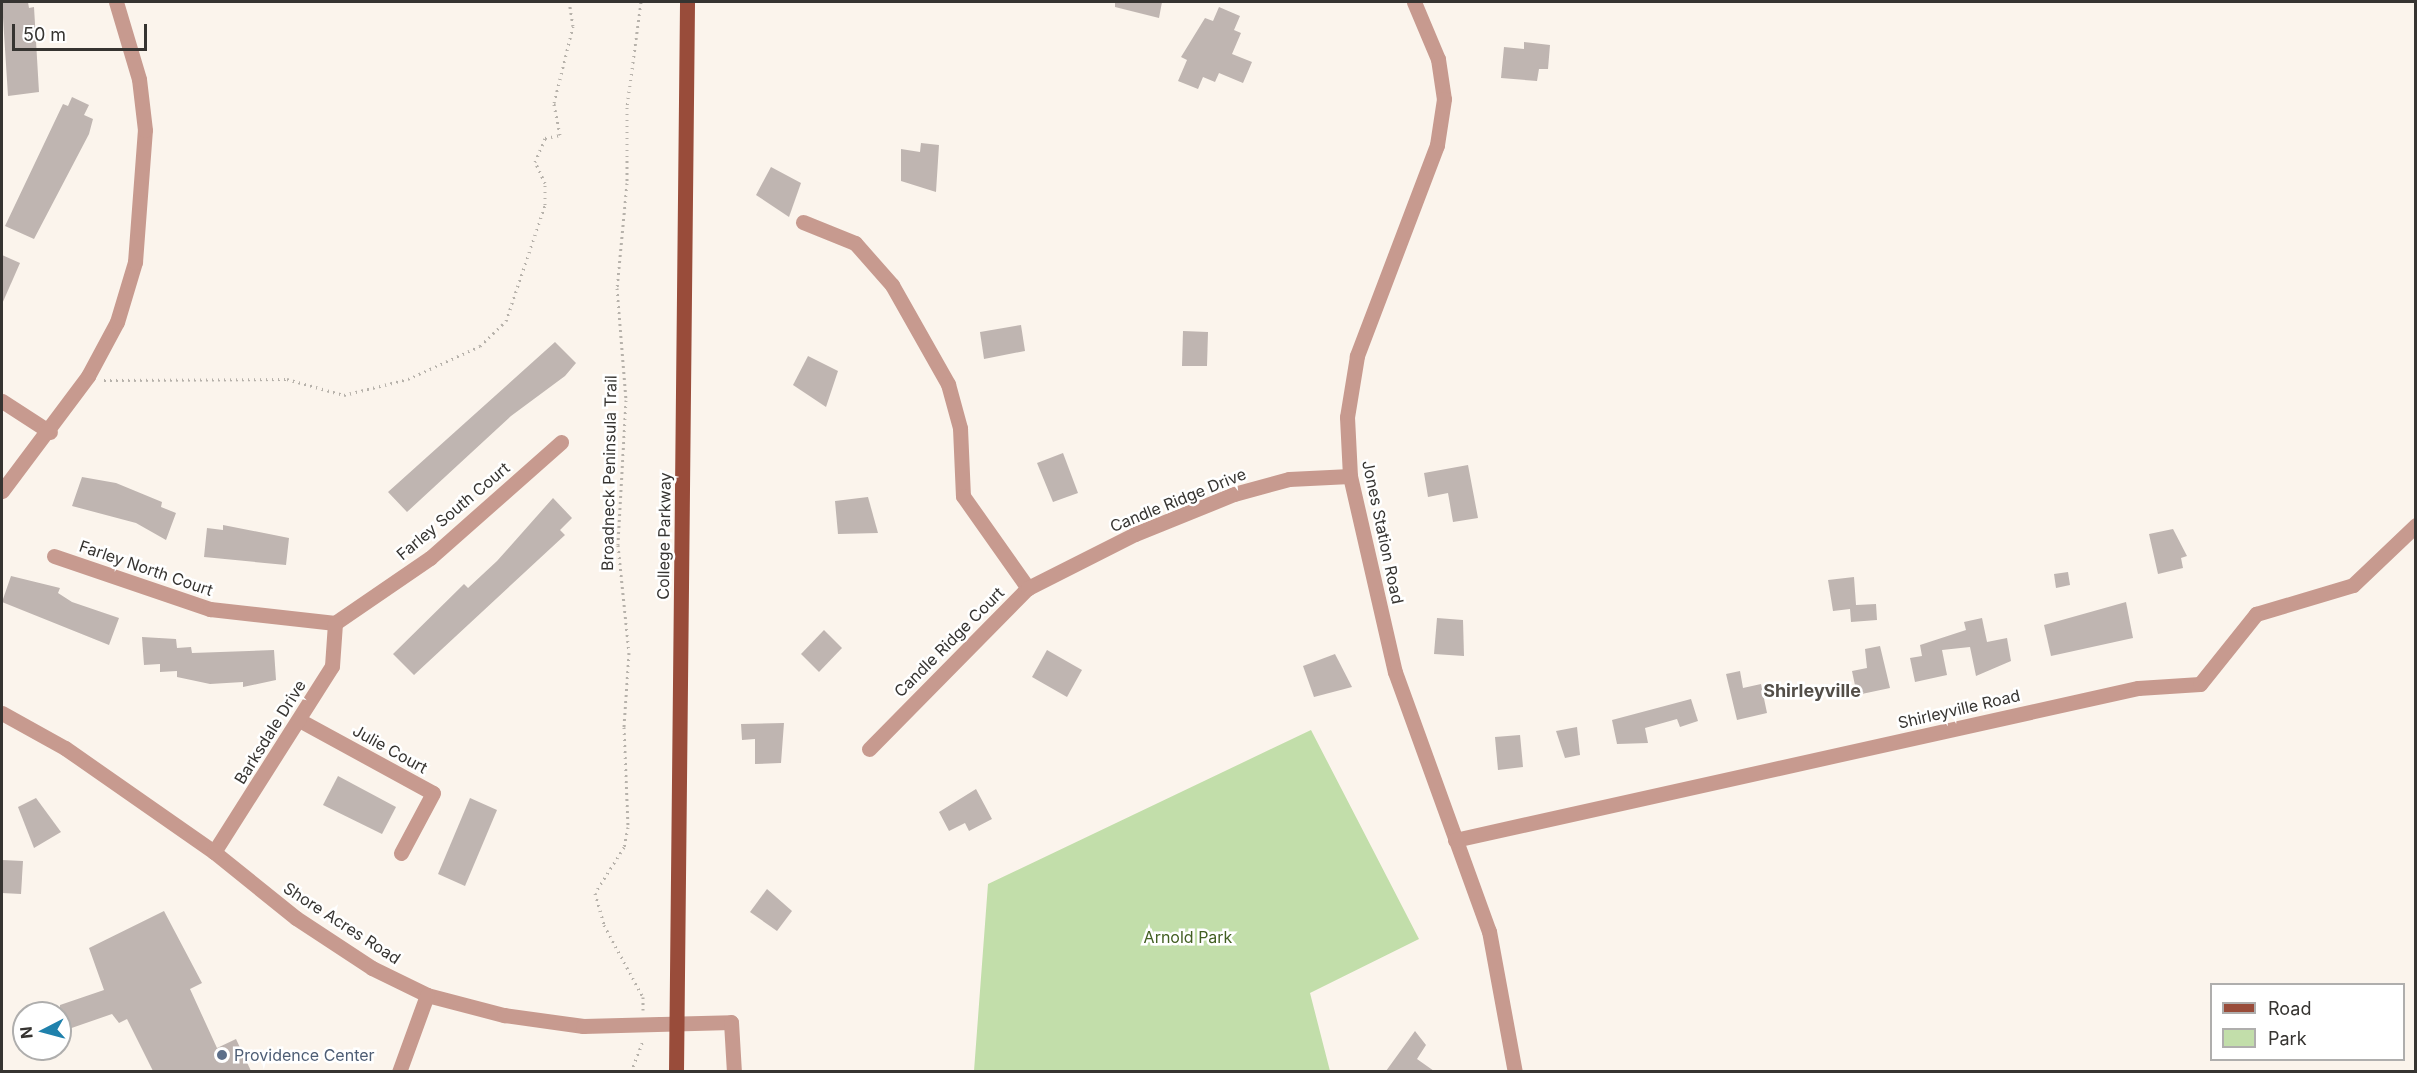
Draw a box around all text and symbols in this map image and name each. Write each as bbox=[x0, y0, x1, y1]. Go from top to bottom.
scale bar bbox=[15, 12, 150, 50]
text: 50 m bbox=[23, 24, 66, 45]
street label: Broadneck Peninsula Trail bbox=[598, 375, 620, 571]
street label: Farley South Court bbox=[393, 458, 513, 564]
street label: Jones Station Road bbox=[1358, 458, 1408, 606]
street label: Candle Ridge Drive bbox=[1107, 464, 1249, 536]
street label: College Parkway bbox=[653, 472, 675, 600]
street label: Farley North Court bbox=[77, 536, 215, 600]
street label: Candle Ridge Court bbox=[890, 583, 1008, 701]
street label: Barksdale Drive bbox=[230, 676, 310, 788]
district label: Shirleyville bbox=[1763, 680, 1861, 702]
street label: Shirleyville Road bbox=[1896, 686, 2022, 732]
street label: Julie Court bbox=[349, 721, 431, 777]
street label: Shore Acres Road bbox=[280, 878, 404, 968]
park label: Arnold Park bbox=[1144, 927, 1232, 947]
legend bbox=[2210, 983, 2405, 1061]
text: Road bbox=[2268, 998, 2311, 1019]
north arrow bbox=[12, 1001, 72, 1061]
text: N bbox=[16, 1026, 37, 1040]
text: Park bbox=[2268, 1028, 2307, 1049]
place label: Providence Center bbox=[234, 1045, 375, 1065]
marker: Providence Center bbox=[215, 1048, 229, 1062]

